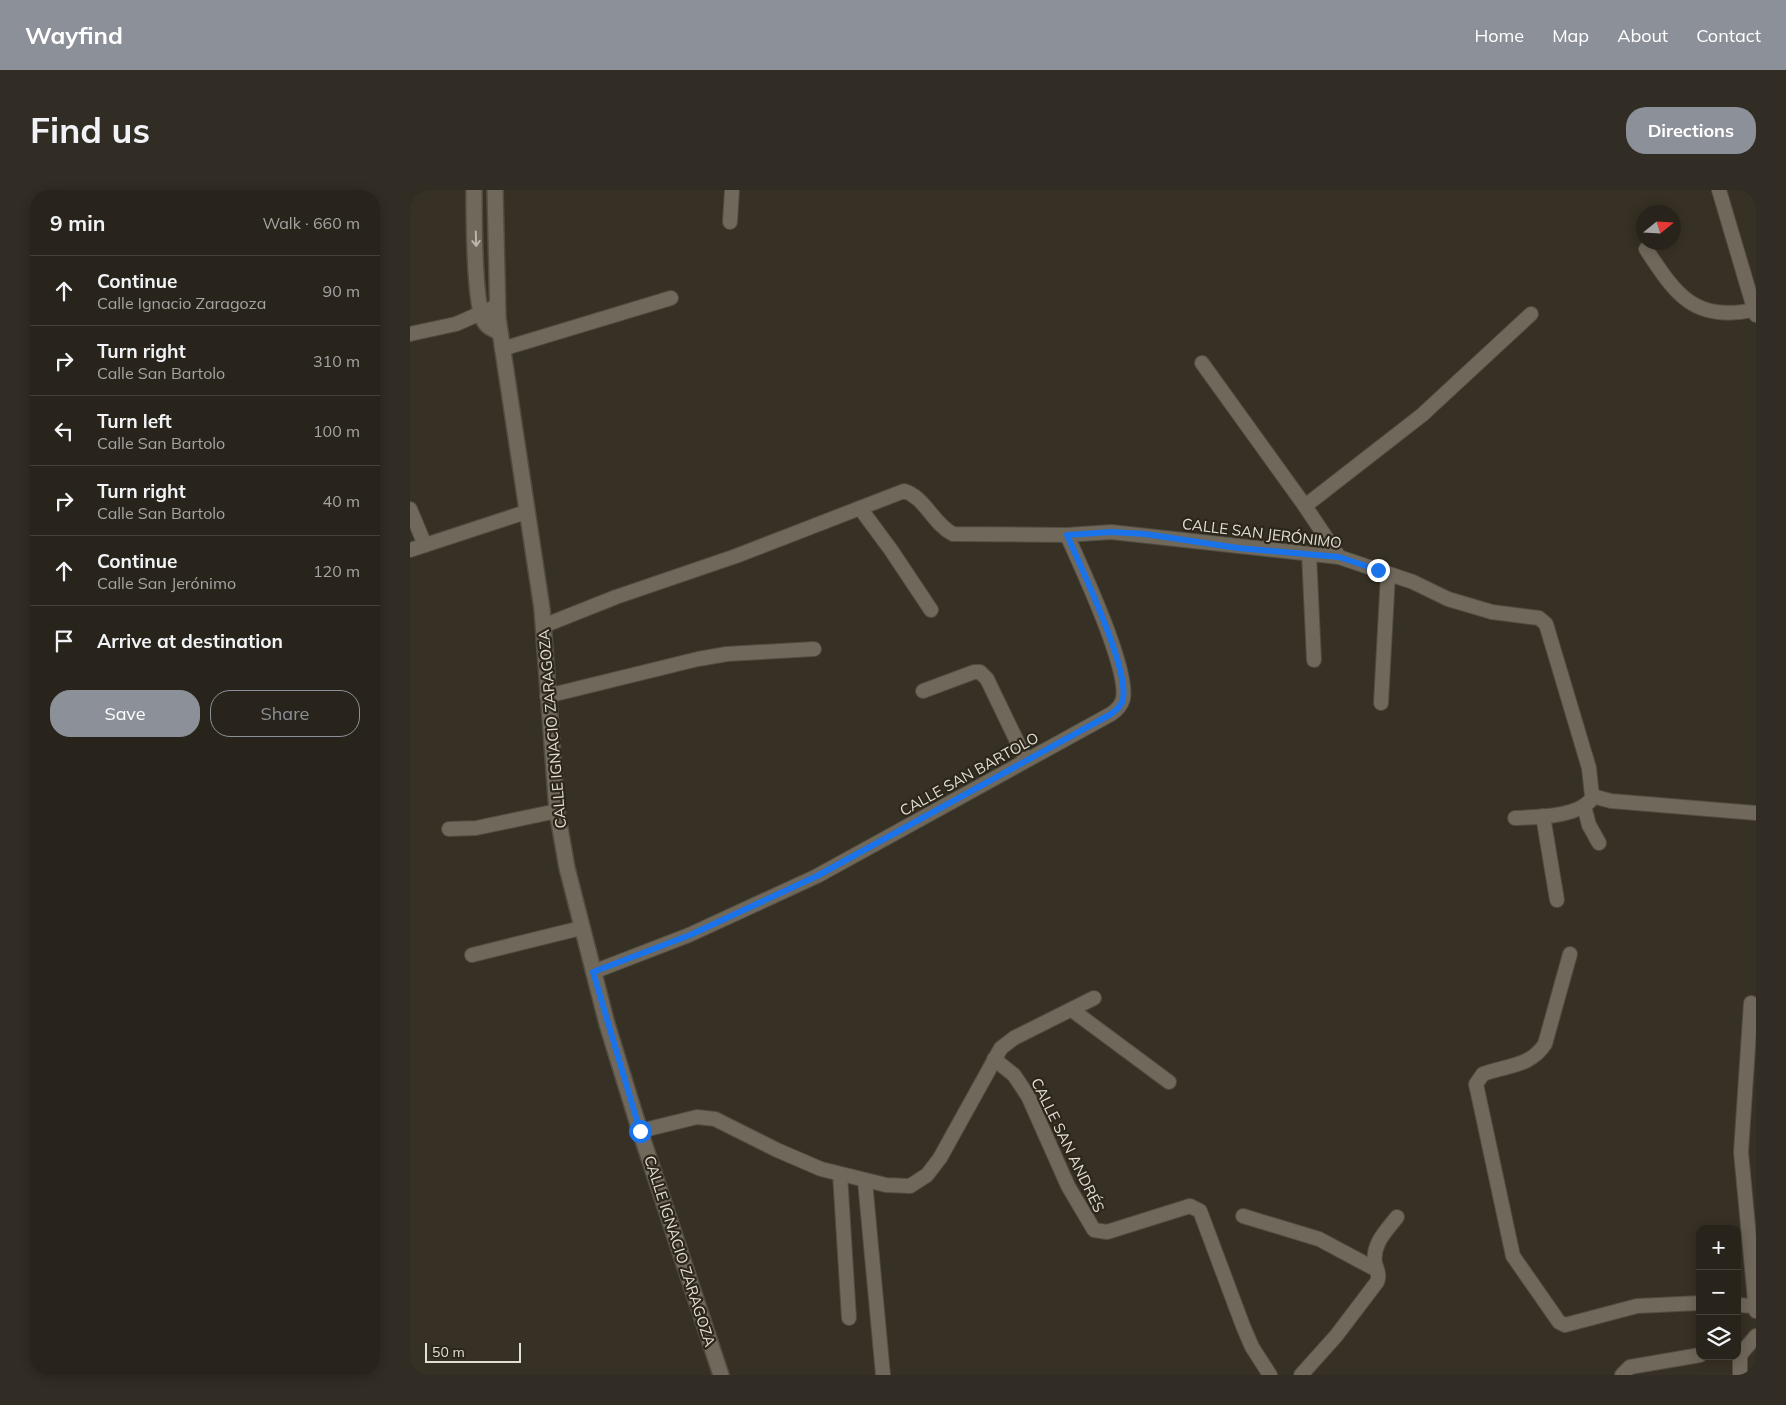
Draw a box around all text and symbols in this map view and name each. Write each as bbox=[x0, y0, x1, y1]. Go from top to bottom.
text: Wayfind bbox=[25, 20, 123, 50]
text: Home bbox=[1474, 24, 1524, 47]
text: Map bbox=[1552, 24, 1589, 47]
text: About bbox=[1617, 24, 1668, 47]
text: Contact bbox=[1696, 24, 1761, 47]
button: Directions bbox=[1626, 107, 1756, 154]
text: Find us bbox=[30, 108, 150, 152]
north arrow bbox=[1636, 205, 1681, 250]
text: 9 min bbox=[50, 210, 105, 236]
text: Walk · 660 m bbox=[262, 213, 360, 233]
one-way arrow bbox=[471, 230, 480, 246]
text: Continue bbox=[97, 269, 177, 293]
icon: ahead bbox=[50, 277, 78, 305]
text: 90 m bbox=[323, 281, 360, 301]
text: Calle Ignacio Zaragoza bbox=[97, 293, 266, 313]
text: Turn right bbox=[97, 339, 186, 363]
icon: right bbox=[50, 347, 78, 375]
text: 310 m bbox=[313, 351, 360, 371]
text: Calle San Bartolo bbox=[97, 363, 225, 383]
text: Turn left bbox=[97, 409, 172, 433]
icon: left bbox=[50, 417, 78, 445]
text: 100 m bbox=[313, 421, 360, 441]
text: Calle San Bartolo bbox=[97, 433, 225, 453]
text: Turn right bbox=[97, 479, 186, 503]
icon: right bbox=[50, 487, 78, 515]
text: 40 m bbox=[323, 491, 360, 511]
text: Calle San Bartolo bbox=[97, 503, 225, 523]
street label: CALLE SAN JERÓNIMO bbox=[1181, 514, 1343, 552]
text: Continue bbox=[97, 549, 177, 573]
icon: ahead bbox=[50, 557, 78, 585]
route end bbox=[1367, 559, 1390, 582]
text: 120 m bbox=[313, 561, 360, 581]
text: Calle San Jerónimo bbox=[97, 573, 236, 593]
icon: arrive bbox=[50, 627, 78, 655]
text: Arrive at destination bbox=[97, 629, 283, 653]
street label: CALLE IGNACIO ZARAGOZA bbox=[534, 629, 570, 829]
button: Save bbox=[50, 690, 200, 737]
button: Share bbox=[210, 690, 360, 737]
street label: CALLE SAN BARTOLO bbox=[896, 728, 1042, 820]
street label: CALLE SAN ANDRÉS bbox=[1027, 1075, 1109, 1215]
route start bbox=[629, 1120, 652, 1143]
street label: CALLE IGNACIO ZARAGOZA bbox=[640, 1153, 720, 1349]
map controls bbox=[1696, 1225, 1741, 1360]
button: + bbox=[1696, 1225, 1741, 1270]
button: − bbox=[1696, 1270, 1741, 1315]
button: layers bbox=[1696, 1315, 1741, 1360]
scale bar bbox=[425, 1340, 521, 1363]
text: 50 m bbox=[432, 1343, 465, 1361]

